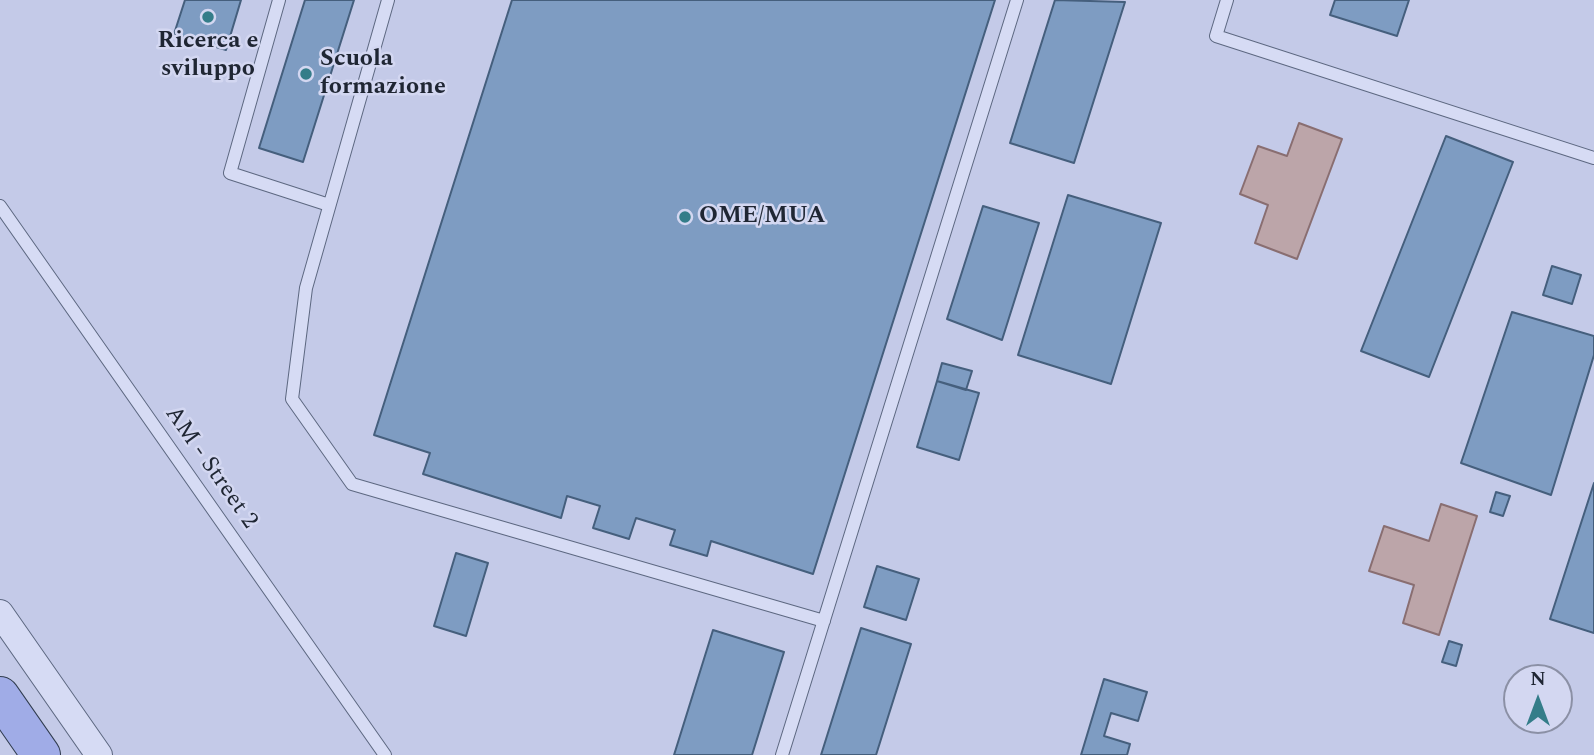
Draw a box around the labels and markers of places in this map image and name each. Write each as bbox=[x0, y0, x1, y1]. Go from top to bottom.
marker: Ricerca e sviluppo bbox=[200, 9, 216, 25]
place label: Ricerca e sviluppo bbox=[158, 28, 258, 84]
place label: Scuola formazione bbox=[320, 46, 446, 102]
marker: Scuola formazione bbox=[298, 66, 314, 82]
place label: OME/MUA bbox=[699, 203, 826, 231]
marker: OME/MUA bbox=[677, 209, 693, 225]

